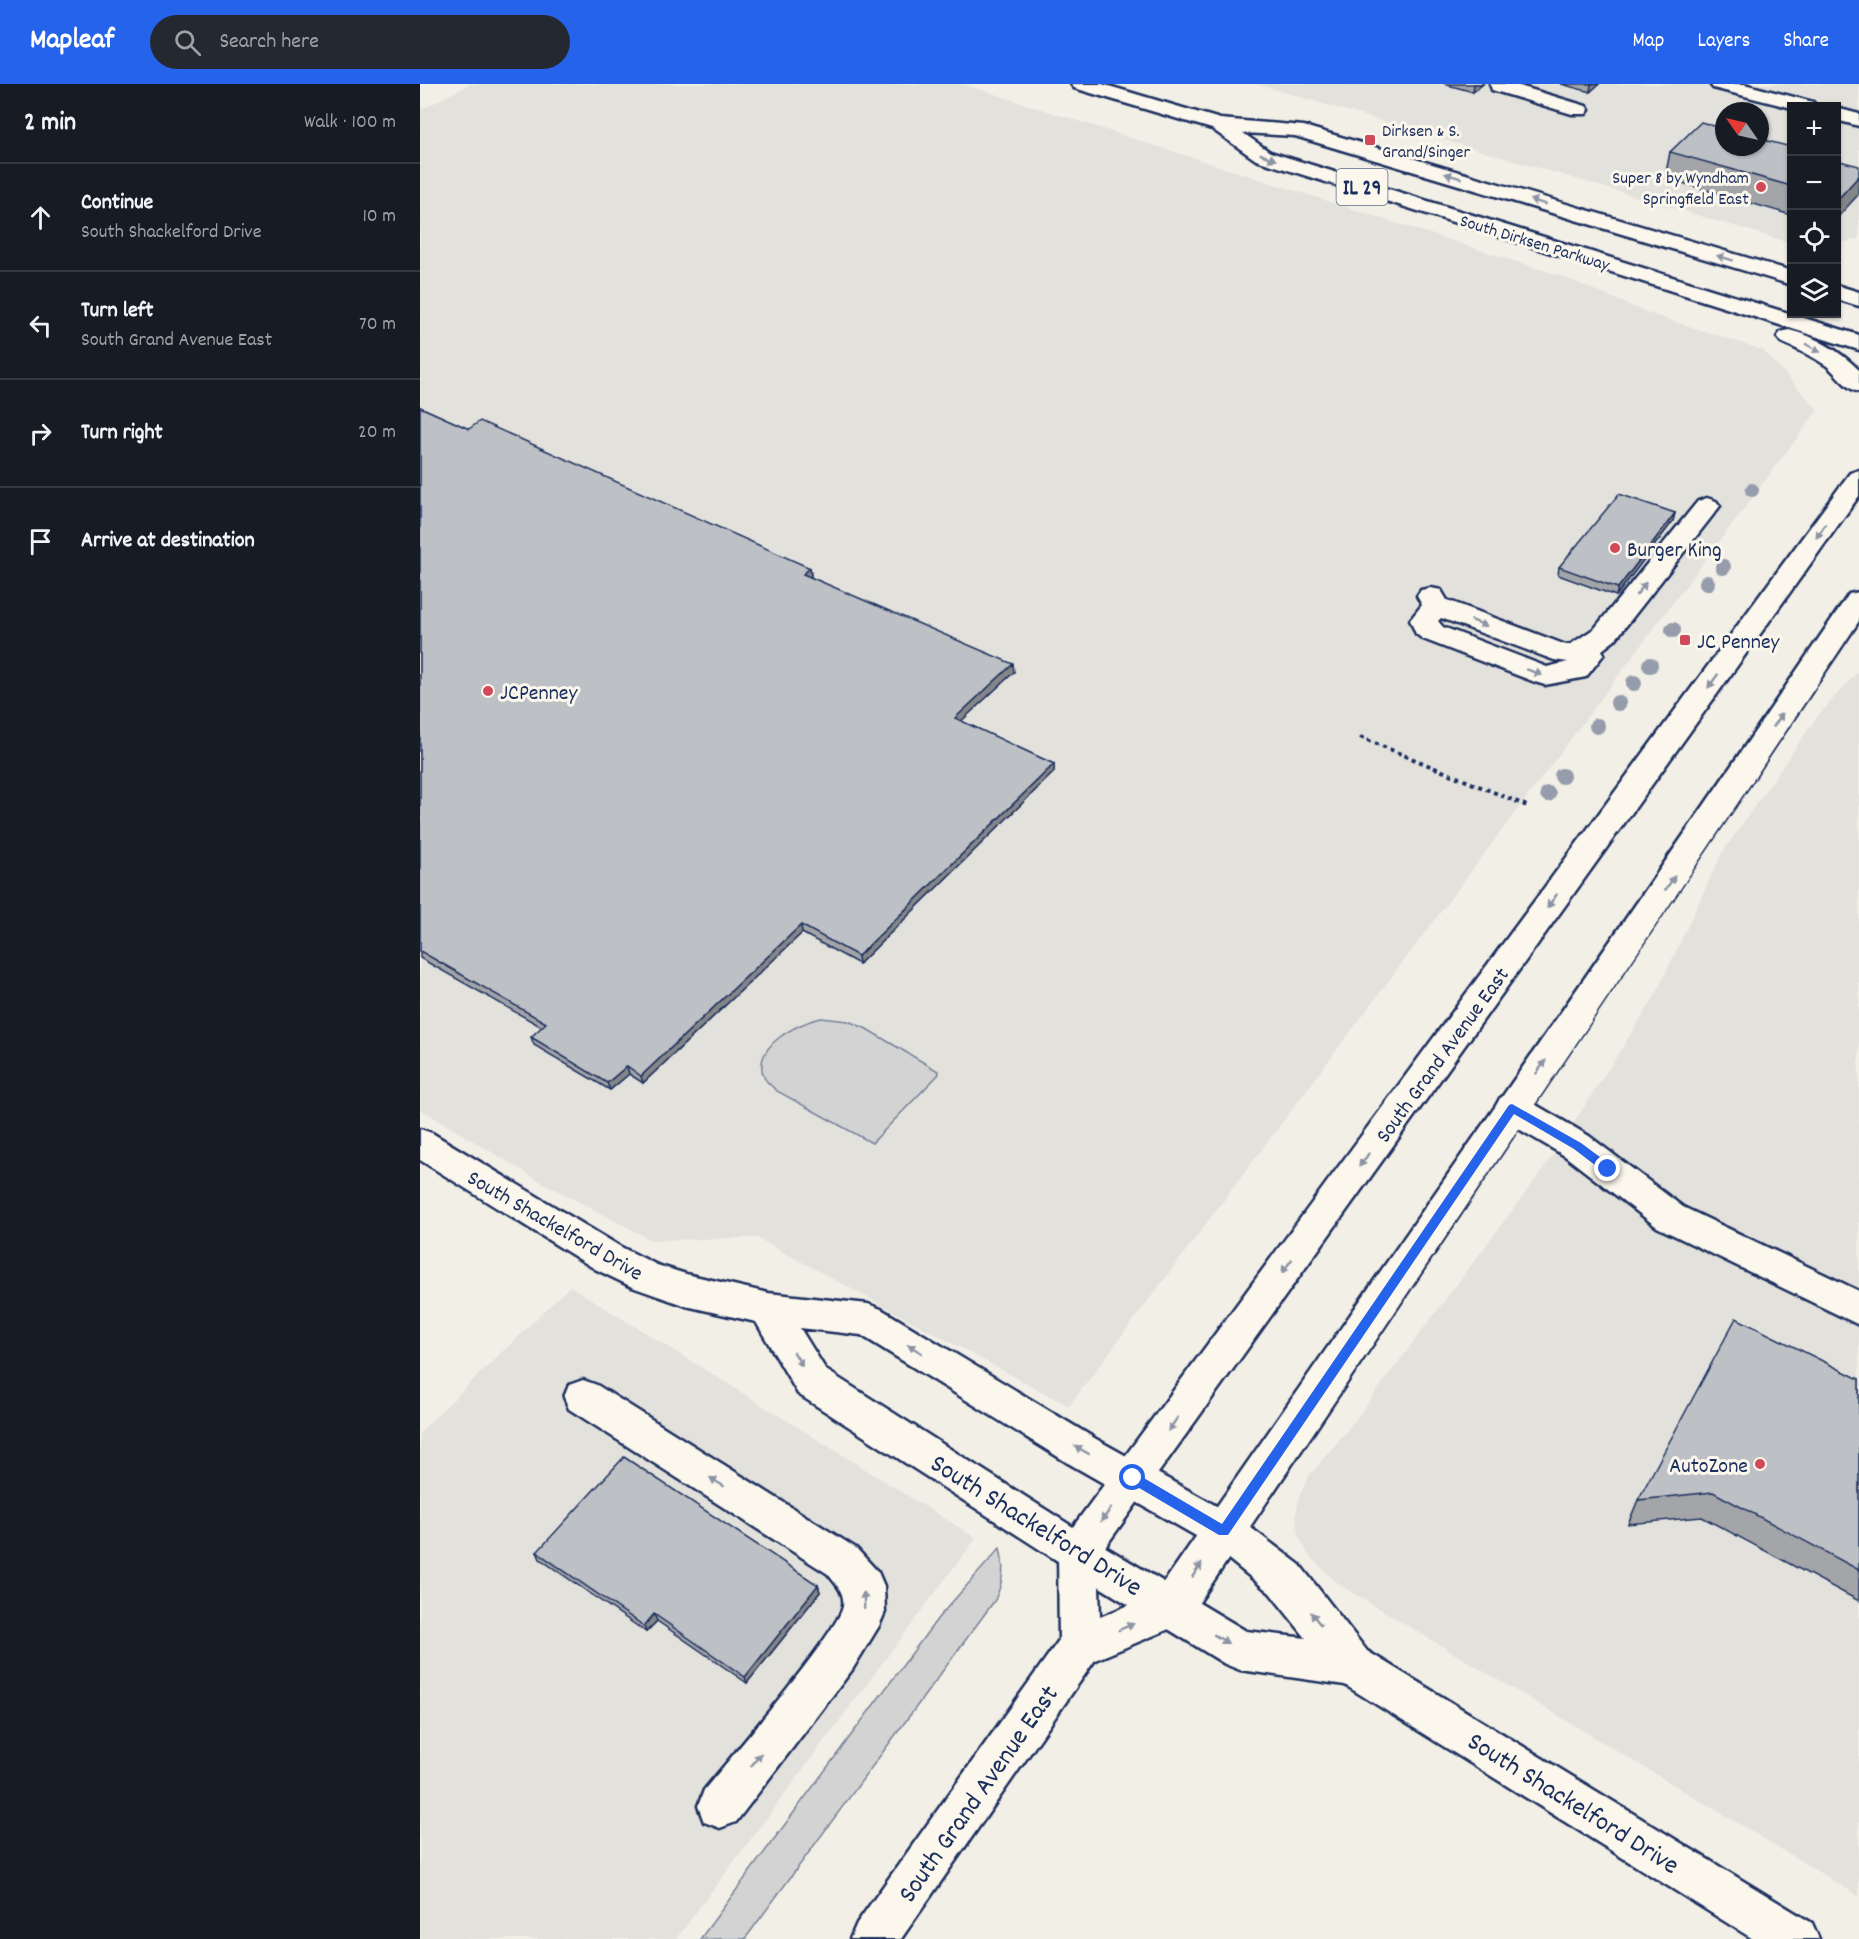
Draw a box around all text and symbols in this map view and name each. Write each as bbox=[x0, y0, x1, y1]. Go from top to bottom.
search box bbox=[150, 15, 570, 69]
text: Mapleaf bbox=[30, 22, 114, 62]
icon: search bbox=[171, 26, 204, 59]
text: Search here bbox=[219, 27, 319, 58]
text: Map bbox=[1633, 27, 1664, 57]
text: Layers bbox=[1697, 27, 1750, 57]
text: Share bbox=[1783, 27, 1829, 57]
north arrow bbox=[1715, 102, 1769, 156]
map controls bbox=[1787, 102, 1841, 318]
button: + bbox=[1787, 102, 1841, 156]
text: 2 min bbox=[24, 105, 76, 142]
text: Walk · 100 m bbox=[304, 109, 396, 137]
place label: Dirksen & S. Grand/Singer bbox=[1382, 120, 1470, 166]
marker: Dirksen & S. Grand/Singer bbox=[1363, 133, 1377, 147]
one-way arrow bbox=[1260, 152, 1278, 162]
button: − bbox=[1787, 156, 1841, 210]
place label: Super 8 by Wyndham Springfield East bbox=[1612, 167, 1749, 213]
road number: IL 29 bbox=[1336, 169, 1388, 205]
one-way arrow bbox=[1444, 171, 1462, 180]
marker: Super 8 by Wyndham Springfield East bbox=[1754, 180, 1768, 194]
text: Continue bbox=[81, 188, 153, 219]
one-way arrow bbox=[1529, 197, 1547, 206]
icon: ahead bbox=[24, 201, 57, 234]
text: 10 m bbox=[362, 203, 396, 231]
street label: South Dirksen Parkway bbox=[1456, 210, 1613, 279]
button: locate bbox=[1787, 210, 1841, 264]
text: South Shackelford Drive bbox=[81, 219, 261, 247]
one-way arrow bbox=[1716, 253, 1734, 262]
button: layers bbox=[1787, 264, 1841, 318]
text: Turn left bbox=[81, 296, 153, 327]
icon: left bbox=[24, 309, 57, 342]
text: 70 m bbox=[359, 311, 396, 339]
text: South Grand Avenue East bbox=[81, 327, 272, 355]
one-way arrow bbox=[1805, 343, 1822, 353]
icon: right bbox=[24, 417, 57, 450]
text: Turn right bbox=[81, 418, 163, 449]
text: 20 m bbox=[358, 419, 396, 447]
one-way arrow bbox=[1815, 523, 1827, 539]
icon: arrive bbox=[24, 525, 57, 558]
text: Arrive at destination bbox=[81, 526, 255, 557]
place label: Burger King bbox=[1627, 536, 1722, 567]
marker: Burger King bbox=[1608, 541, 1622, 555]
one-way arrow bbox=[1634, 581, 1647, 597]
one-way arrow bbox=[1471, 618, 1489, 628]
place label: JC Penney bbox=[1697, 628, 1781, 659]
marker: JC Penney bbox=[1678, 633, 1692, 647]
one-way arrow bbox=[1525, 667, 1543, 677]
one-way arrow bbox=[1707, 673, 1719, 688]
place label: JCPenney bbox=[500, 679, 579, 710]
marker: JCPenney bbox=[481, 684, 495, 698]
one-way arrow bbox=[1772, 713, 1784, 729]
one-way arrow bbox=[1664, 875, 1676, 891]
one-way arrow bbox=[1547, 893, 1559, 908]
street label: South Grand Avenue East bbox=[1370, 962, 1518, 1150]
one-way arrow bbox=[1535, 1059, 1547, 1075]
one-way arrow bbox=[1358, 1152, 1370, 1168]
route end bbox=[1594, 1155, 1620, 1181]
street label: South Shackelford Drive bbox=[461, 1164, 648, 1290]
one-way arrow bbox=[1281, 1257, 1293, 1273]
one-way arrow bbox=[907, 1343, 923, 1354]
one-way arrow bbox=[792, 1351, 803, 1367]
one-way arrow bbox=[1167, 1416, 1179, 1431]
one-way arrow bbox=[1073, 1445, 1090, 1455]
street label: South Shackelford Drive bbox=[921, 1446, 1149, 1608]
place label: AutoZone bbox=[1669, 1452, 1748, 1483]
marker: AutoZone bbox=[1753, 1457, 1767, 1471]
route start bbox=[1119, 1464, 1145, 1490]
one-way arrow bbox=[709, 1477, 725, 1488]
one-way arrow bbox=[1099, 1507, 1112, 1523]
one-way arrow bbox=[1191, 1562, 1203, 1578]
one-way arrow bbox=[859, 1591, 868, 1610]
one-way arrow bbox=[1310, 1611, 1323, 1627]
one-way arrow bbox=[1117, 1622, 1135, 1632]
one-way arrow bbox=[1213, 1633, 1229, 1644]
street label: South Grand Avenue East bbox=[890, 1678, 1070, 1912]
street label: South Shackelford Drive bbox=[1458, 1724, 1686, 1886]
one-way arrow bbox=[749, 1752, 762, 1768]

